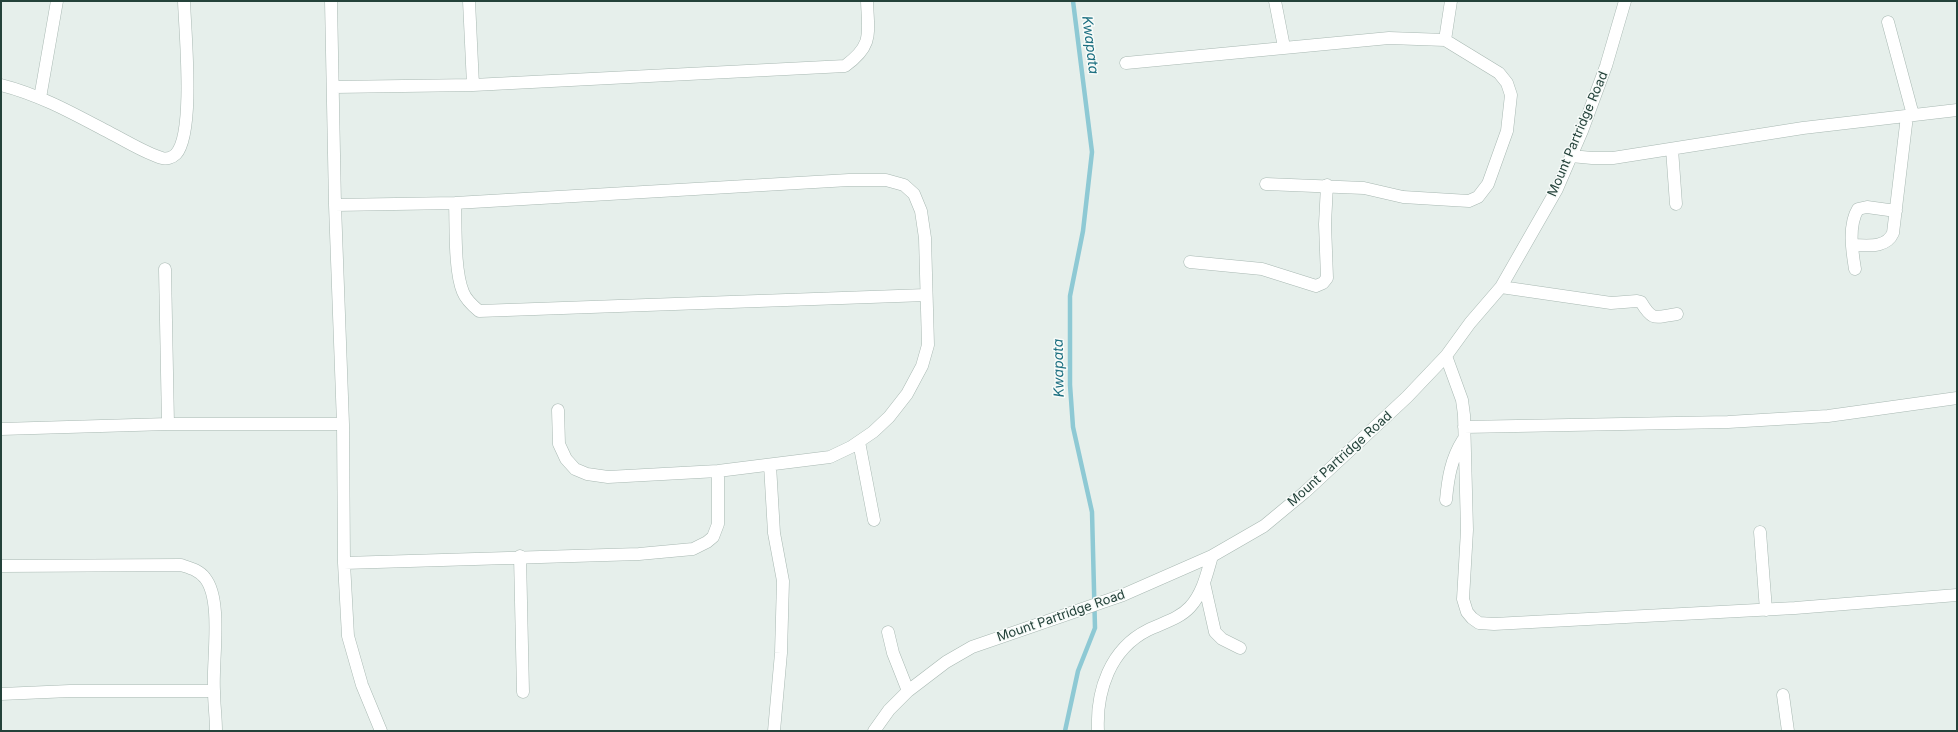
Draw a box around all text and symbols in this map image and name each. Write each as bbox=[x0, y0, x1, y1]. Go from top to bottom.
water label: Kwapata bbox=[1078, 15, 1102, 75]
street label: Mount Partridge Road bbox=[1545, 69, 1611, 199]
water label: Kwapata bbox=[1050, 339, 1068, 397]
street label: Mount Partridge Road bbox=[1285, 408, 1395, 510]
street label: Mount Partridge Road bbox=[995, 587, 1127, 645]

